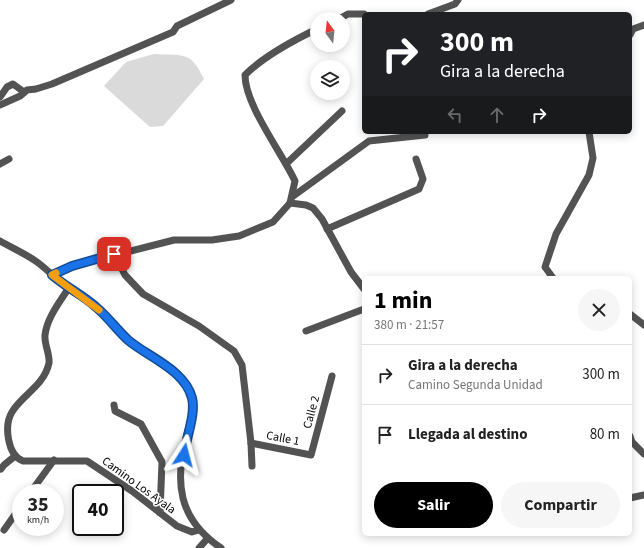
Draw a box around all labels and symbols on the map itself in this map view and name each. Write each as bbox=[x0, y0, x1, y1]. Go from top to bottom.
north arrow bbox=[310, 12, 350, 52]
pin bbox=[97, 237, 131, 271]
street label: Calle 2 bbox=[299, 394, 324, 430]
street label: Calle 1 bbox=[265, 427, 301, 450]
position arrow bbox=[163, 434, 205, 476]
street label: Camino Los Ayala bbox=[98, 453, 179, 518]
speed limit sign: 40 bbox=[72, 484, 124, 536]

